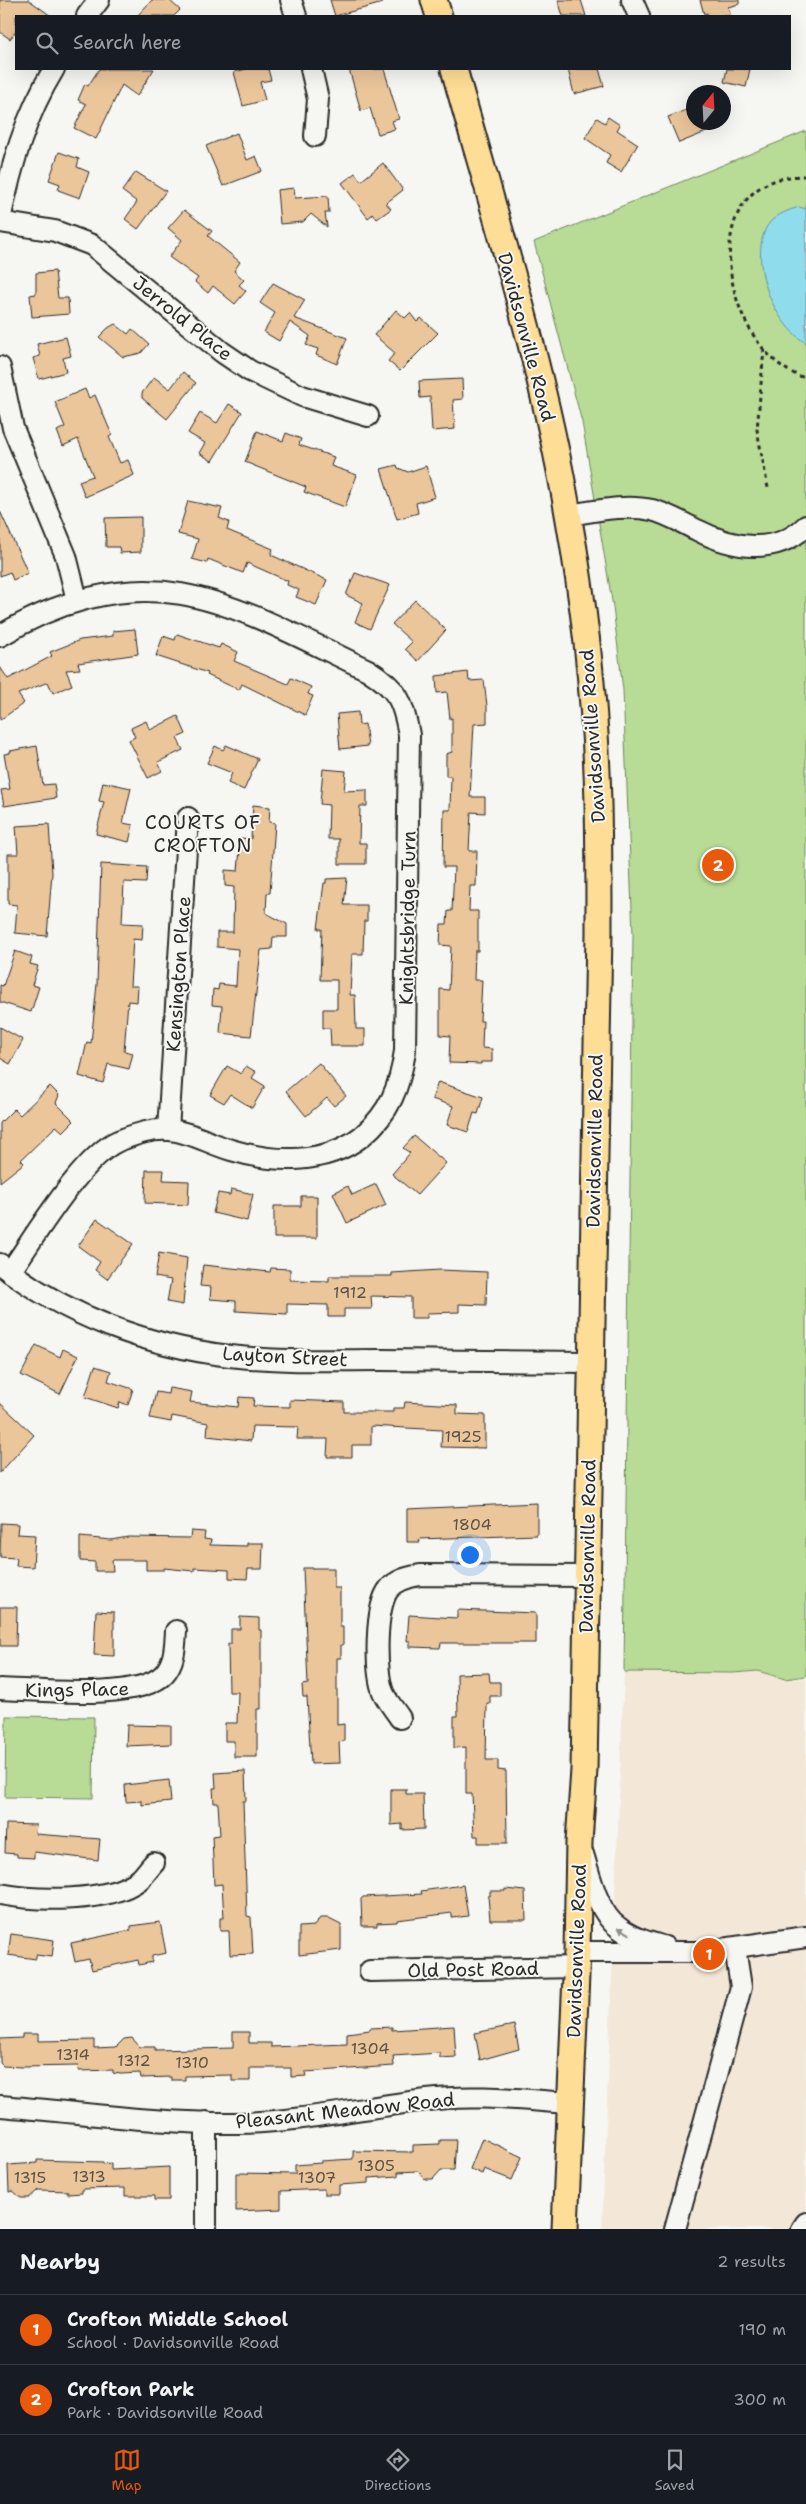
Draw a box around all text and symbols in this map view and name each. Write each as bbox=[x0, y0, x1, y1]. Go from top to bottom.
search box bbox=[15, 15, 791, 70]
icon: search bbox=[33, 29, 61, 57]
text: Search here bbox=[73, 30, 182, 55]
north arrow bbox=[686, 85, 731, 130]
street label: Davidsonville Road bbox=[492, 250, 561, 424]
street label: Jerrold Place bbox=[127, 270, 238, 366]
street label: Davidsonville Road bbox=[574, 648, 611, 824]
district label: COURTS OF CROFTON bbox=[145, 809, 261, 858]
street label: Knightsbridge Turn bbox=[393, 831, 422, 1005]
pin: 2 bbox=[702, 846, 734, 884]
street label: Kensington Place bbox=[161, 895, 196, 1053]
street label: Davidsonville Road bbox=[580, 1054, 609, 1228]
house number: 1912 bbox=[333, 1282, 367, 1303]
street label: Layton Street bbox=[222, 1341, 348, 1372]
house number: 1925 bbox=[444, 1426, 482, 1447]
street label: Davidsonville Road bbox=[573, 1459, 602, 1633]
house number: 1804 bbox=[452, 1514, 492, 1535]
your location bbox=[457, 1542, 483, 1568]
street label: Kings Place bbox=[25, 1676, 129, 1703]
street label: Davidsonville Road bbox=[561, 1864, 592, 2038]
one-way arrow bbox=[617, 1926, 630, 1935]
pin: 1 bbox=[693, 1935, 725, 1973]
street label: Old Post Road bbox=[407, 1956, 539, 1983]
house number: 1304 bbox=[351, 2038, 389, 2059]
house number: 1314 bbox=[56, 2044, 90, 2065]
house number: 1312 bbox=[117, 2050, 151, 2071]
house number: 1310 bbox=[175, 2052, 209, 2073]
street label: Pleasant Meadow Road bbox=[234, 2087, 456, 2134]
house number: 1305 bbox=[357, 2155, 395, 2176]
house number: 1313 bbox=[72, 2166, 106, 2187]
house number: 1315 bbox=[14, 2167, 46, 2188]
house number: 1307 bbox=[298, 2167, 336, 2188]
text: Nearby bbox=[20, 2248, 100, 2276]
text: 2 results bbox=[717, 2251, 786, 2272]
text: Crofton Middle School bbox=[67, 2307, 288, 2332]
text: 1 bbox=[32, 2319, 40, 2340]
text: 190 m bbox=[739, 2319, 786, 2340]
text: School · Davidsonville Road bbox=[67, 2332, 279, 2353]
text: Crofton Park bbox=[67, 2377, 194, 2402]
text: 2 bbox=[30, 2389, 42, 2410]
text: 300 m bbox=[734, 2389, 786, 2410]
text: Park · Davidsonville Road bbox=[67, 2402, 263, 2423]
tab: Map bbox=[112, 2446, 142, 2494]
tab: Directions bbox=[365, 2446, 431, 2494]
tab: Saved bbox=[655, 2446, 694, 2494]

